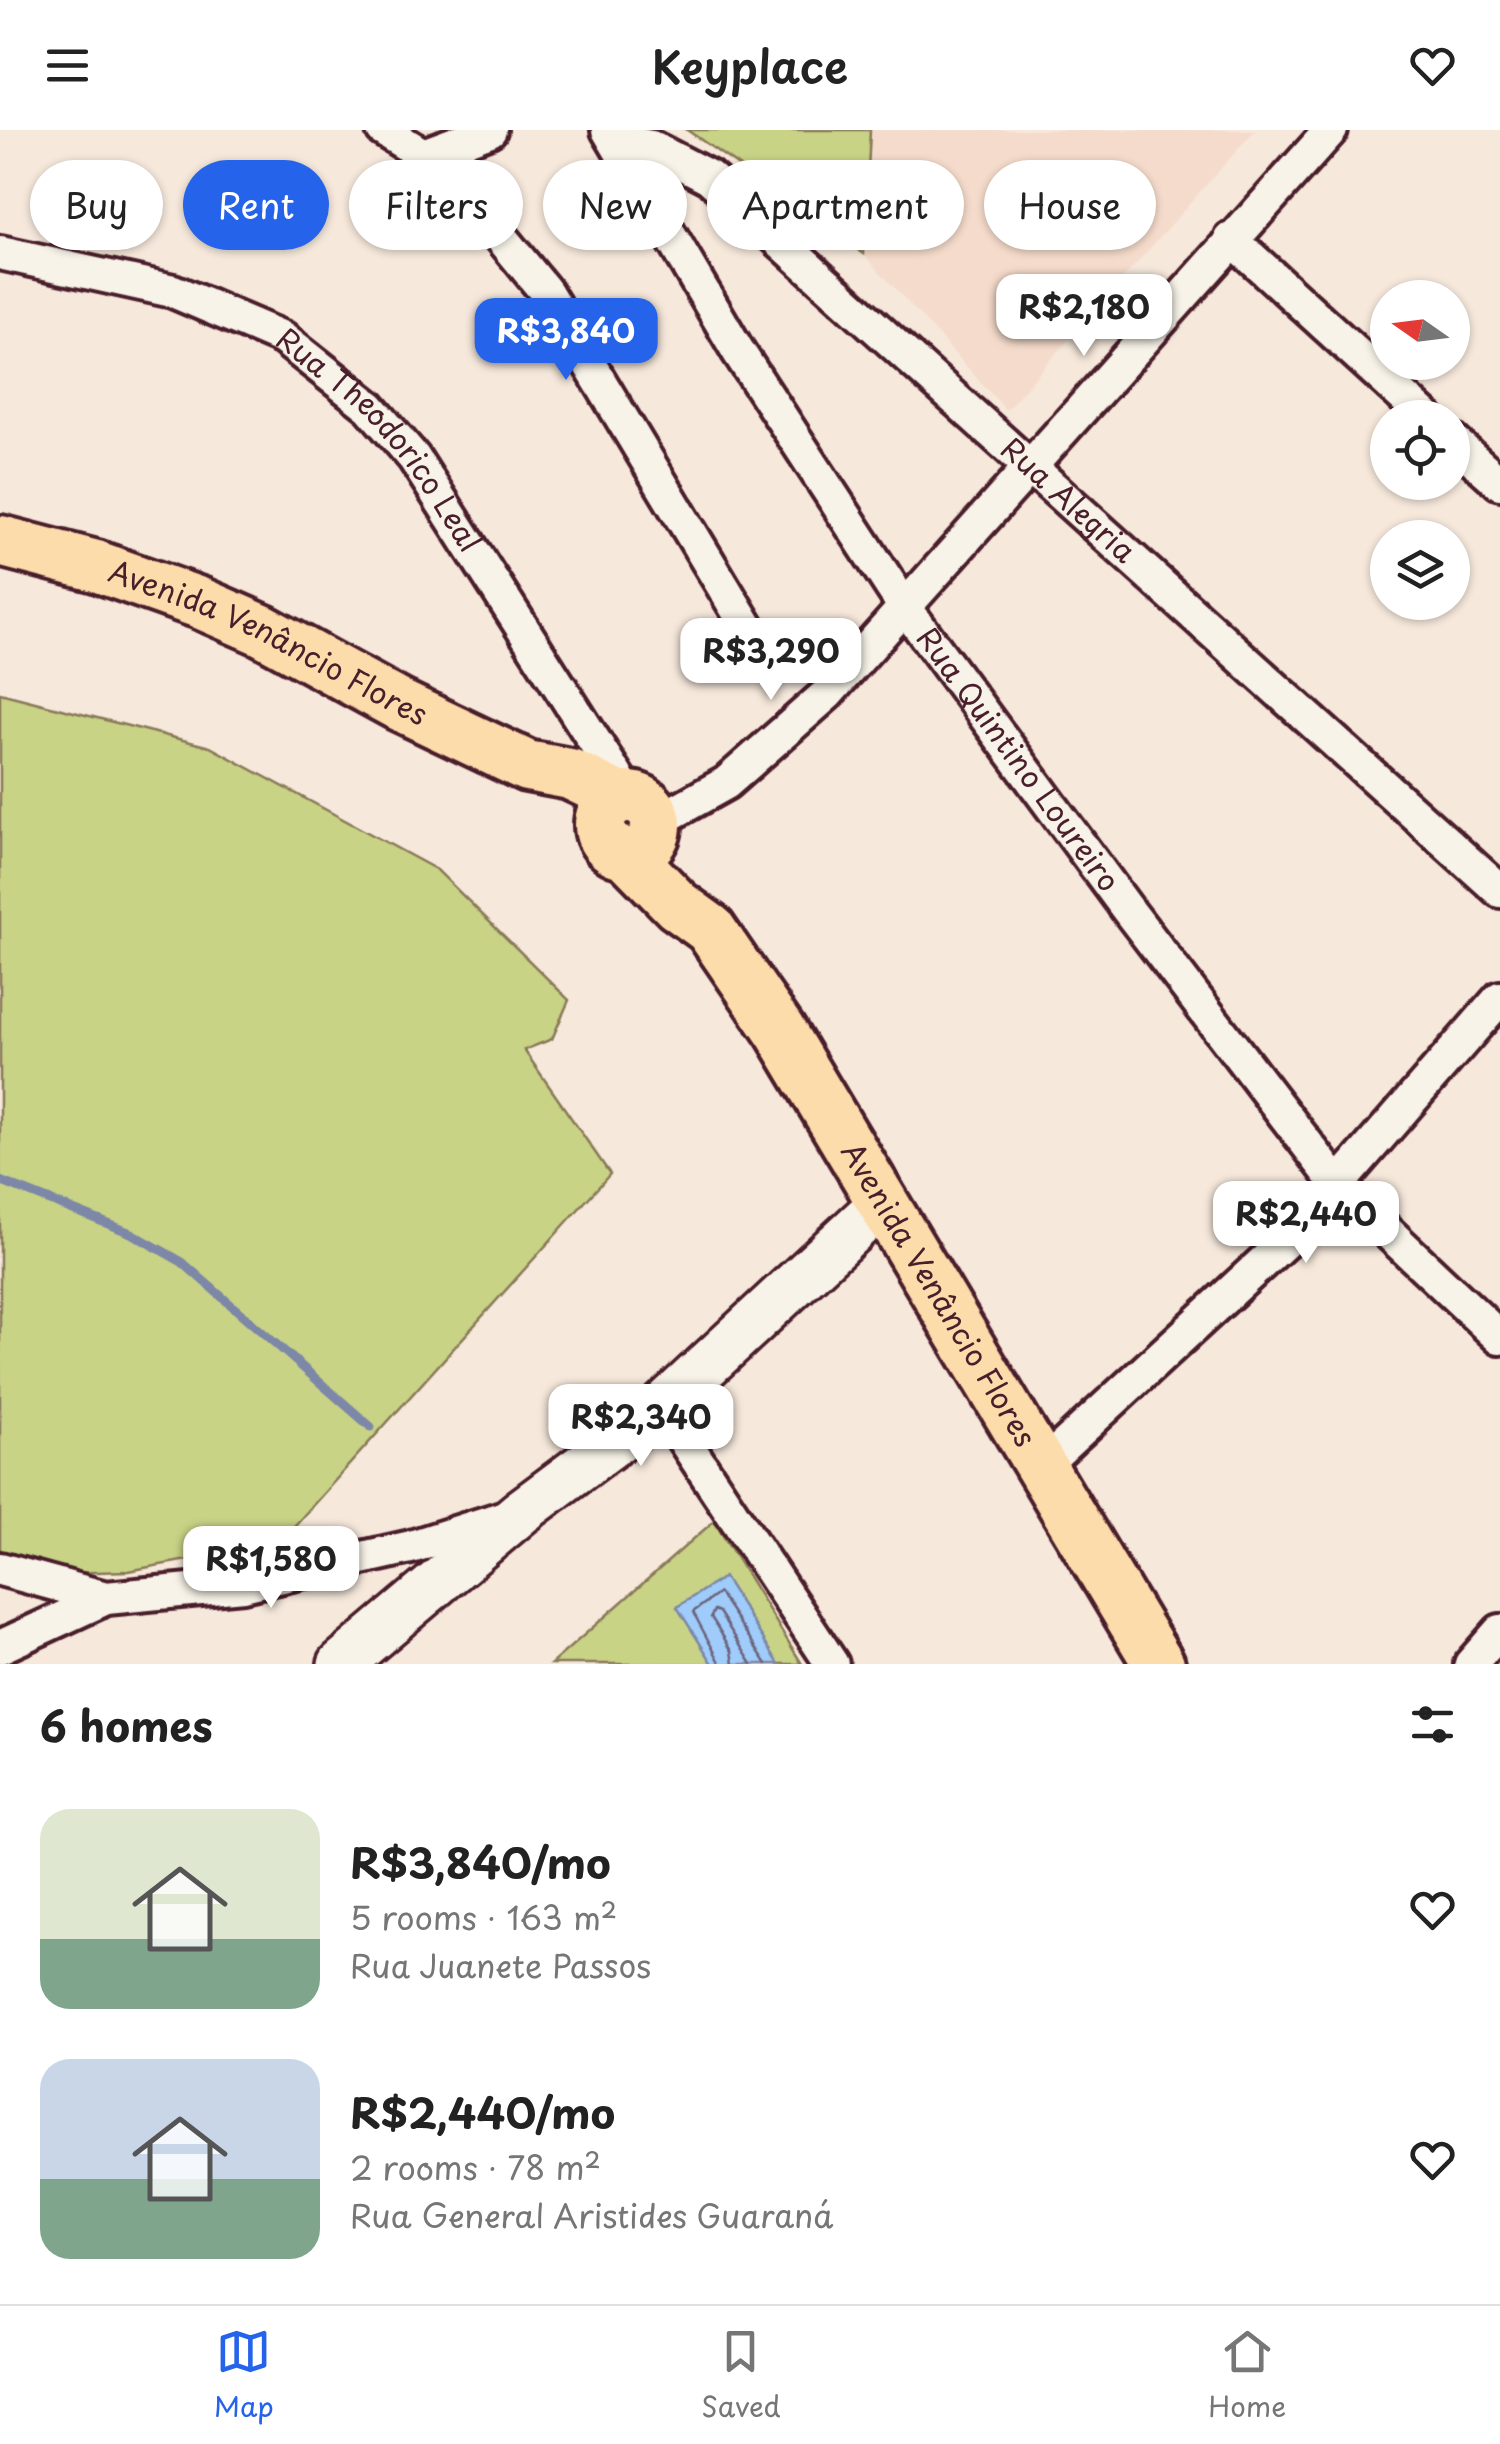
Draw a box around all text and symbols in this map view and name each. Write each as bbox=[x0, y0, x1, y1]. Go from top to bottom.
text: Keyplace bbox=[652, 31, 848, 99]
icon: menu bbox=[40, 38, 95, 93]
icon: heart bbox=[1405, 38, 1460, 93]
chip: Buy bbox=[30, 160, 163, 250]
chip: Rent bbox=[183, 160, 329, 250]
chip: Filters bbox=[349, 160, 523, 250]
chip: New bbox=[543, 160, 687, 250]
chip: Apartment bbox=[707, 160, 964, 250]
chip: House bbox=[984, 160, 1156, 250]
pin: R$2,180 bbox=[992, 274, 1176, 359]
north arrow bbox=[1370, 280, 1470, 380]
map controls bbox=[1370, 280, 1470, 620]
text: R$2,180 bbox=[1018, 282, 1150, 330]
pin: R$3,840 bbox=[474, 298, 658, 383]
text: R$3,840 bbox=[497, 306, 635, 354]
street label: Rua Theodorico Leal bbox=[267, 316, 493, 560]
button: locate bbox=[1370, 400, 1470, 500]
street label: Rua Alegria bbox=[992, 426, 1147, 572]
button: layers bbox=[1370, 520, 1470, 620]
street label: Avenida Venâncio Flores bbox=[103, 547, 436, 735]
street label: Rua Quintino Loureiro bbox=[907, 617, 1132, 900]
pin: R$3,290 bbox=[679, 618, 863, 703]
text: R$3,290 bbox=[702, 626, 840, 674]
street label: Avenida Venâncio Flores bbox=[831, 1133, 1049, 1455]
pin: R$2,440 bbox=[1214, 1181, 1398, 1266]
text: R$2,440 bbox=[1235, 1189, 1377, 1237]
pin: R$2,340 bbox=[549, 1384, 733, 1469]
text: R$2,340 bbox=[570, 1392, 712, 1440]
pin: R$1,580 bbox=[179, 1526, 363, 1611]
text: R$1,580 bbox=[205, 1534, 337, 1582]
text: 6 homes bbox=[40, 1693, 213, 1756]
icon: filters bbox=[1405, 1697, 1460, 1752]
text: R$3,840/mo bbox=[350, 1830, 611, 1893]
icon: home bbox=[120, 1849, 240, 1969]
icon: heart bbox=[1405, 1882, 1460, 1937]
text: 5 rooms · 163 m² bbox=[350, 1893, 617, 1941]
text: Rua Juanete Passos bbox=[350, 1941, 651, 1989]
text: R$2,440/mo bbox=[350, 2080, 615, 2143]
icon: home bbox=[120, 2099, 240, 2219]
icon: heart bbox=[1405, 2132, 1460, 2187]
text: 2 rooms · 78 m² bbox=[350, 2143, 601, 2191]
text: Rua General Aristides Guaraná bbox=[350, 2191, 833, 2239]
tab: Map bbox=[214, 2324, 274, 2427]
tab: Saved bbox=[701, 2324, 781, 2427]
tab: Home bbox=[1208, 2324, 1286, 2427]

